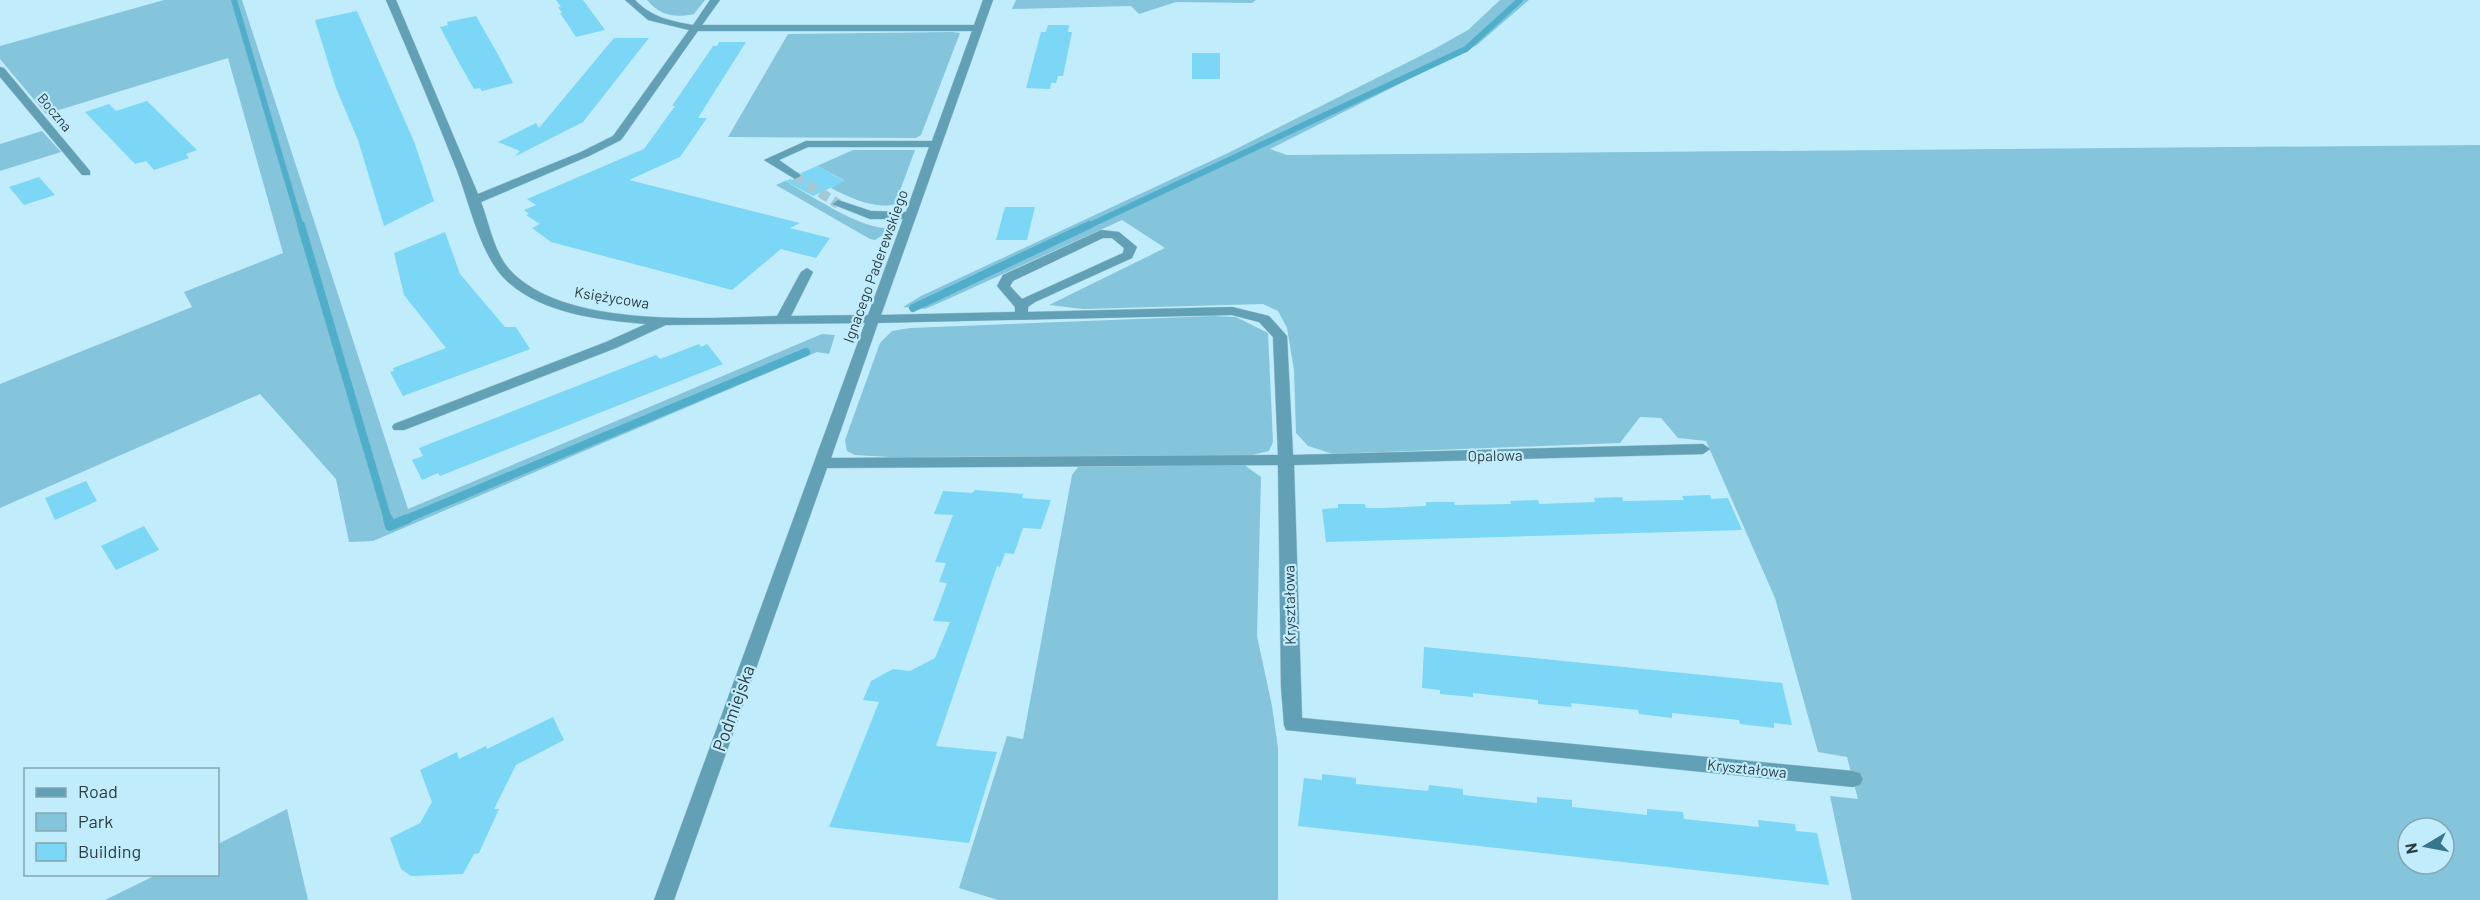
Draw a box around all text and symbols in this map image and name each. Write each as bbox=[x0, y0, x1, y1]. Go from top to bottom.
street label: Boczna bbox=[34, 89, 76, 135]
street label: Ignacego Paderewskiego bbox=[839, 187, 911, 345]
street label: Księżycowa bbox=[573, 282, 651, 312]
street label: Opalowa bbox=[1467, 446, 1523, 464]
street label: Kryształowa bbox=[1279, 565, 1299, 645]
street label: Podmiejska bbox=[707, 662, 759, 754]
street label: Kryształowa bbox=[1706, 755, 1788, 781]
legend bbox=[24, 768, 219, 876]
text: Road bbox=[78, 780, 118, 802]
text: Park bbox=[78, 810, 113, 832]
north arrow bbox=[2396, 816, 2456, 876]
text: Building bbox=[78, 840, 141, 862]
text: N bbox=[2400, 842, 2421, 856]

